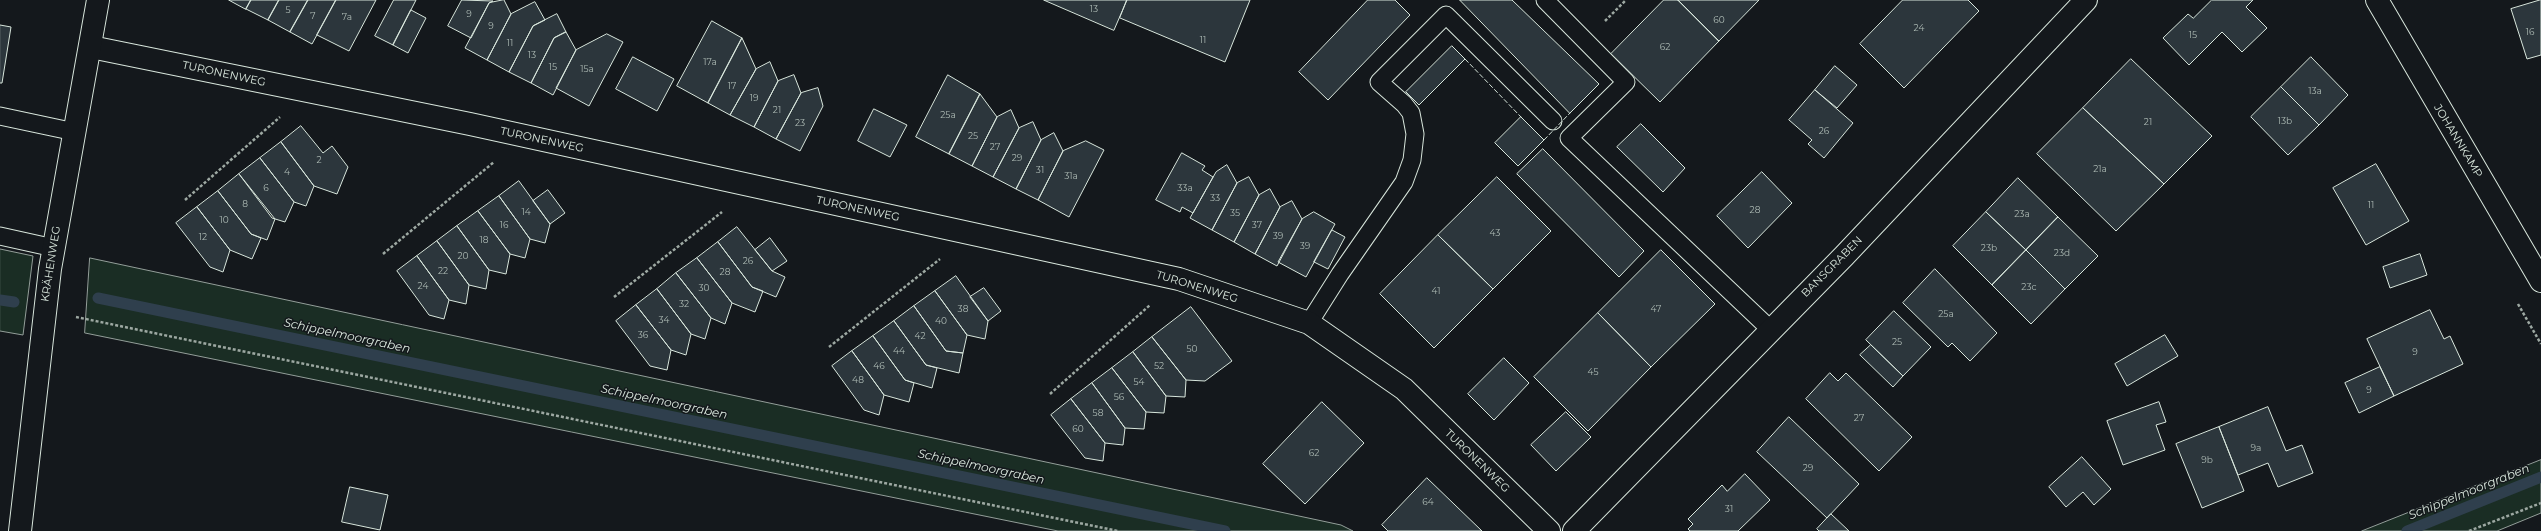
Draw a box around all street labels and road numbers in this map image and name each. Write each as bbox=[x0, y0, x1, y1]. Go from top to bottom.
street label: TURONENWEG bbox=[181, 59, 267, 89]
street label: JOHANNKAMP bbox=[2431, 102, 2485, 180]
street label: TURONENWEG bbox=[499, 125, 585, 155]
street label: TURONENWEG bbox=[815, 194, 901, 224]
street label: KRÄHENWEG bbox=[38, 225, 64, 303]
street label: BANSGRABEN bbox=[1799, 234, 1865, 300]
street label: TURONENWEG bbox=[1154, 268, 1240, 306]
street label: TURONENWEG bbox=[1442, 427, 1512, 495]

